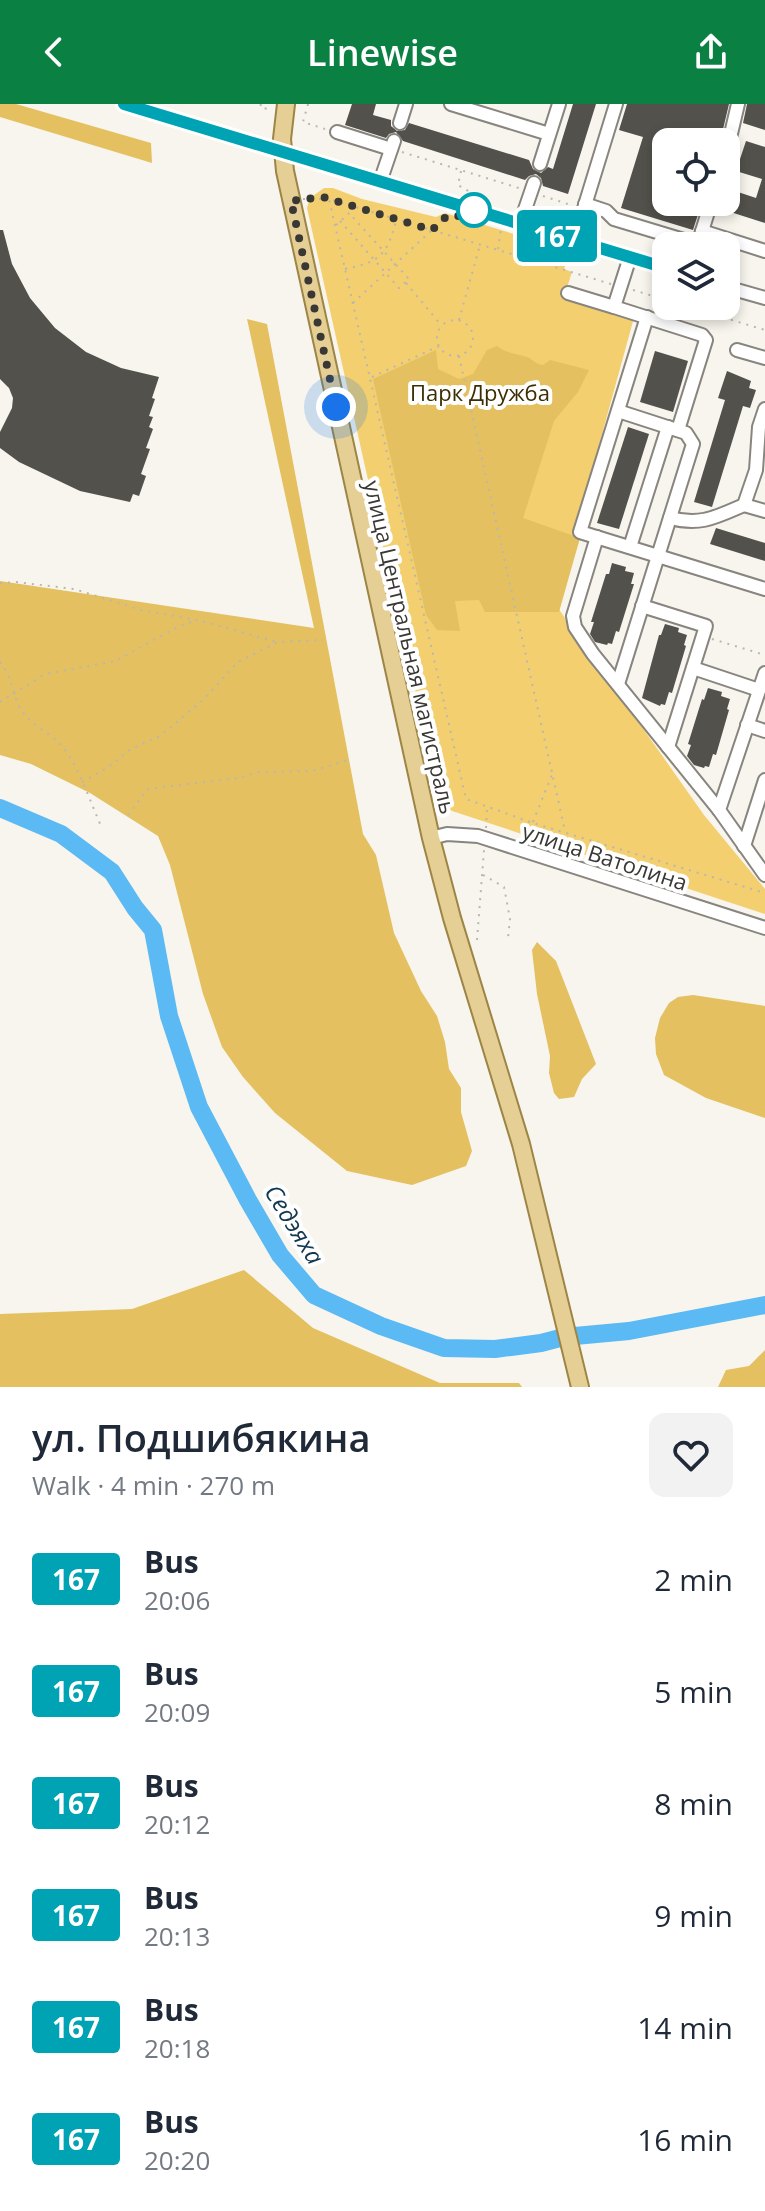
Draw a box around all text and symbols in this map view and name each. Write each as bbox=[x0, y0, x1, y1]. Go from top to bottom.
text: Linewise bbox=[307, 28, 458, 77]
icon: back bbox=[32, 30, 76, 74]
icon: share bbox=[689, 30, 733, 74]
map controls bbox=[652, 128, 740, 320]
button: locate bbox=[652, 128, 740, 216]
unlabelled marker bbox=[457, 193, 491, 227]
line badge: 167 bbox=[511, 210, 603, 262]
text: 167 bbox=[533, 217, 581, 255]
button: layers bbox=[652, 232, 740, 320]
park label: Парк Дружба bbox=[410, 377, 550, 407]
your location bbox=[316, 387, 356, 427]
street label: улица Центральная магистраль bbox=[358, 477, 464, 817]
street label: улица Ватолина bbox=[519, 815, 691, 897]
water label: Седэяха bbox=[258, 1178, 333, 1271]
text: ул. Подшибякина bbox=[32, 1411, 371, 1463]
button: heart bbox=[649, 1413, 733, 1497]
text: Walk · 4 min · 270 m bbox=[32, 1467, 275, 1503]
text: Bus bbox=[144, 1541, 199, 1582]
text: 2 min bbox=[654, 1559, 733, 1600]
text: 167 bbox=[52, 1560, 100, 1598]
text: 20:06 bbox=[144, 1582, 210, 1618]
text: Bus bbox=[144, 1653, 199, 1694]
text: 5 min bbox=[654, 1671, 733, 1712]
text: 167 bbox=[52, 1672, 100, 1710]
text: 20:09 bbox=[144, 1694, 210, 1730]
text: Bus bbox=[144, 1765, 199, 1806]
text: 8 min bbox=[654, 1783, 733, 1824]
text: 167 bbox=[52, 1784, 100, 1822]
text: 20:12 bbox=[144, 1806, 210, 1842]
text: Bus bbox=[144, 1877, 199, 1918]
text: 9 min bbox=[654, 1895, 733, 1936]
text: 167 bbox=[52, 1896, 100, 1934]
text: 20:13 bbox=[144, 1918, 210, 1954]
text: Bus bbox=[144, 1989, 199, 2030]
text: 14 min bbox=[637, 2007, 733, 2048]
text: 167 bbox=[52, 2008, 100, 2046]
text: 20:18 bbox=[144, 2030, 210, 2066]
text: Bus bbox=[144, 2101, 199, 2142]
text: 16 min bbox=[637, 2119, 733, 2160]
text: 167 bbox=[52, 2120, 100, 2158]
text: 20:20 bbox=[144, 2142, 210, 2178]

